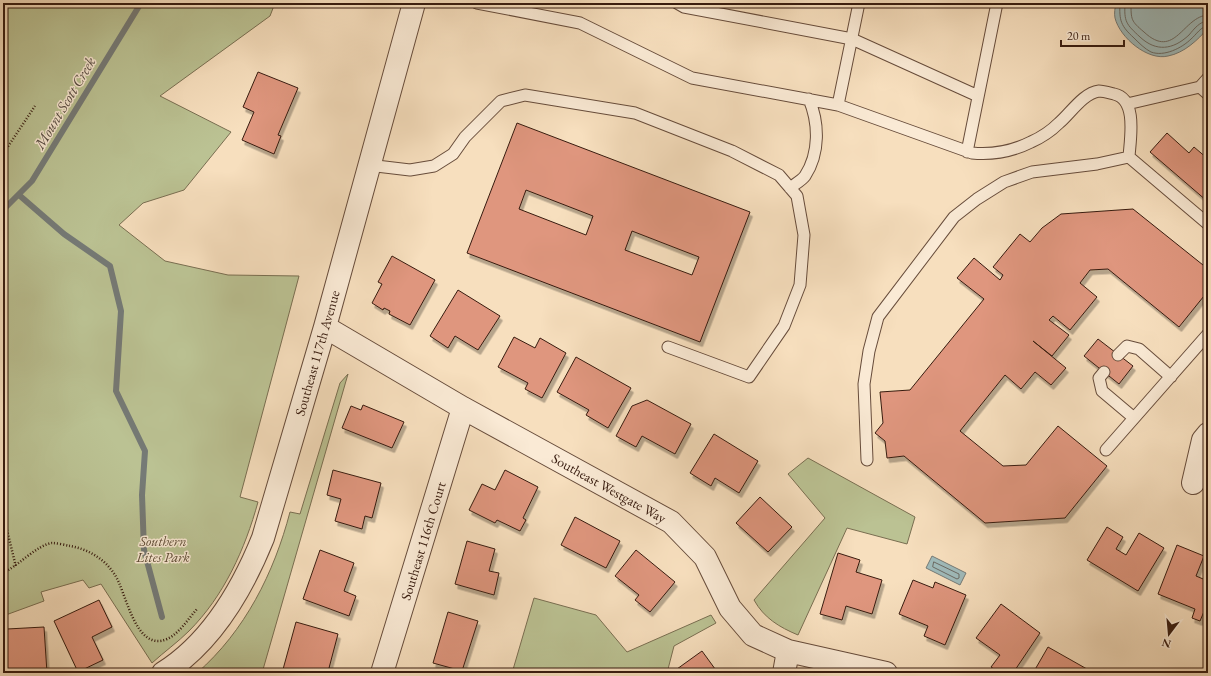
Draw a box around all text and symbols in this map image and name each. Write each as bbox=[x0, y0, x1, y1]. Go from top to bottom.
scale bar bbox=[1061, 22, 1124, 48]
text: 20 m bbox=[1067, 28, 1091, 44]
water label: Mount Scott Creek bbox=[29, 53, 100, 153]
street label: Southeast 117th Avenue bbox=[290, 288, 344, 418]
street label: Southeast Westgate Way bbox=[549, 449, 670, 527]
street label: Southeast 116th Court bbox=[396, 479, 450, 602]
park label: Southern Lites Park bbox=[135, 532, 190, 566]
north arrow bbox=[1149, 614, 1189, 654]
text: N bbox=[1160, 636, 1172, 652]

